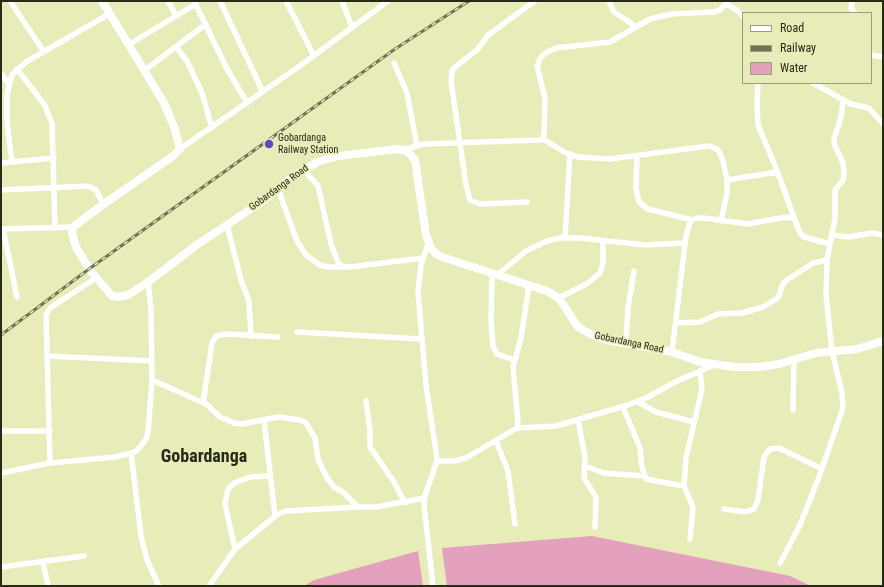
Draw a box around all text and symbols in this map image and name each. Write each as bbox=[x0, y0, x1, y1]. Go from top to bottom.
legend bbox=[742, 12, 872, 84]
text: Road bbox=[780, 21, 804, 35]
text: Railway bbox=[780, 41, 816, 55]
text: Water bbox=[780, 61, 808, 75]
place label: Gobardanga Railway Station bbox=[278, 132, 338, 156]
marker: Gobardanga Railway Station bbox=[263, 138, 275, 150]
street label: Gobardanga Road bbox=[247, 162, 311, 214]
street label: Gobardanga Road bbox=[593, 330, 665, 356]
district label: Gobardanga bbox=[161, 446, 247, 468]

